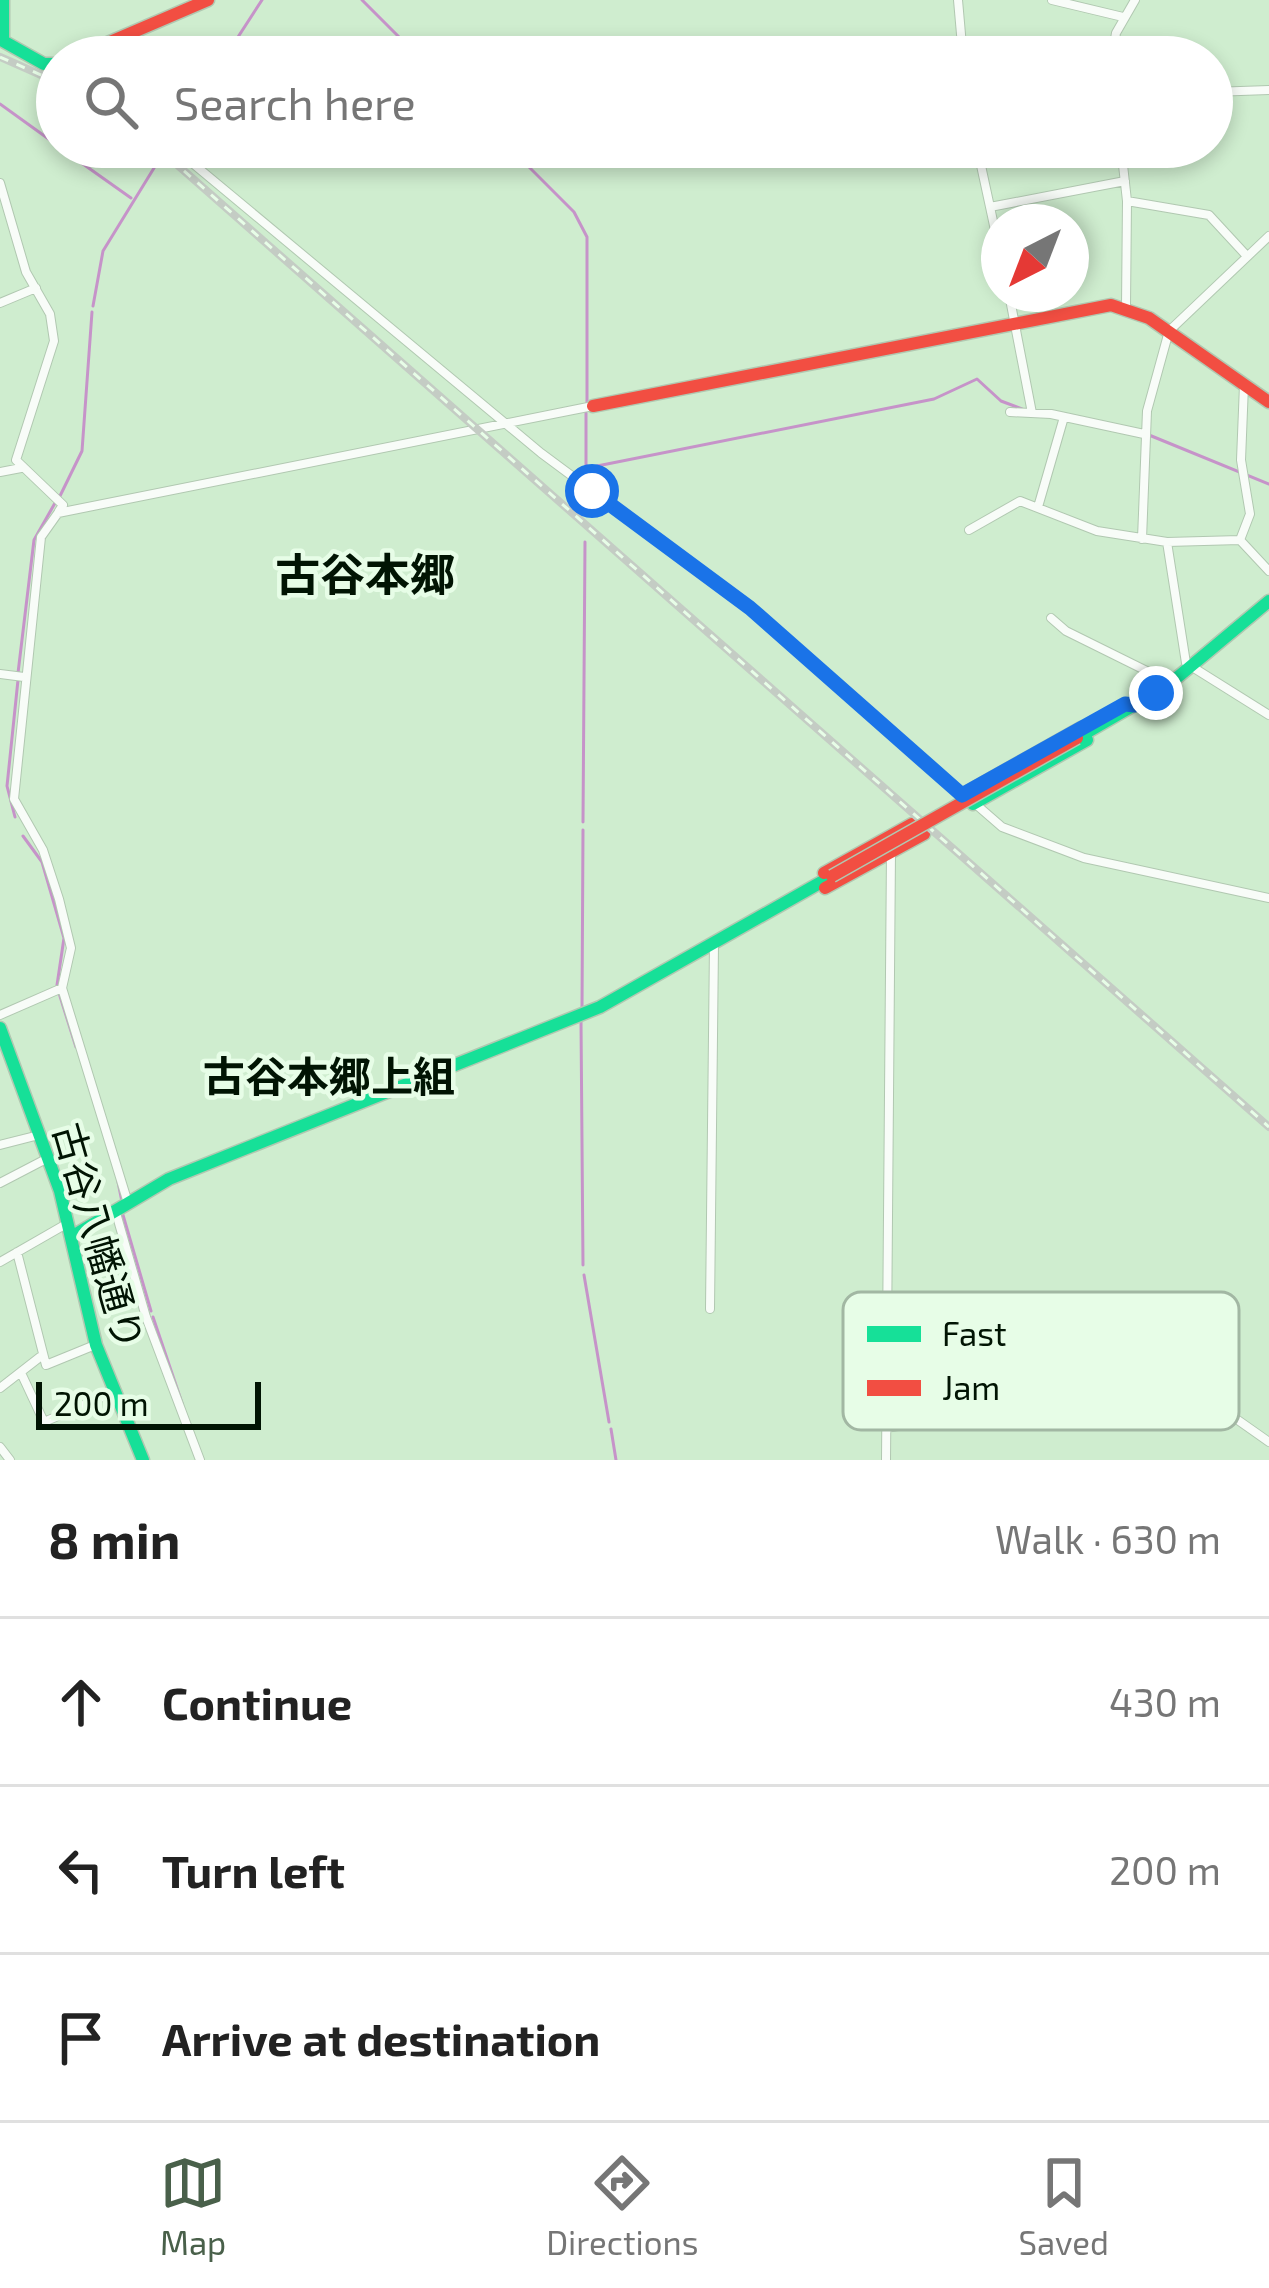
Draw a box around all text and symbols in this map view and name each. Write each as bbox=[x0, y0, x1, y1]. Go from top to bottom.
search box bbox=[36, 36, 1233, 168]
icon: search bbox=[78, 69, 144, 135]
text: Search here bbox=[174, 75, 416, 129]
north arrow bbox=[981, 204, 1089, 312]
route start bbox=[565, 464, 619, 518]
district label: 古谷本郷 bbox=[275, 546, 455, 600]
route end bbox=[1129, 666, 1183, 720]
district label: 古谷本郷上組 bbox=[203, 1050, 455, 1100]
street label: 古谷八幡通り bbox=[45, 1117, 155, 1355]
legend bbox=[843, 1292, 1239, 1430]
text: Fast bbox=[942, 1313, 1006, 1353]
text: Jam bbox=[942, 1367, 1000, 1407]
scale bar bbox=[36, 1376, 261, 1429]
text: 200 m bbox=[54, 1383, 149, 1423]
text: 8 min bbox=[48, 1508, 180, 1569]
text: Walk · 630 m bbox=[995, 1515, 1221, 1562]
icon: ahead bbox=[48, 1669, 114, 1735]
text: Continue bbox=[162, 1675, 352, 1729]
text: 430 m bbox=[1109, 1678, 1221, 1725]
icon: left bbox=[48, 1837, 114, 1903]
text: Turn left bbox=[162, 1843, 345, 1897]
text: 200 m bbox=[1109, 1846, 1221, 1893]
icon: arrive bbox=[48, 2005, 114, 2071]
text: Arrive at destination bbox=[162, 2011, 600, 2065]
tab: Map bbox=[160, 2150, 226, 2262]
tab: Directions bbox=[546, 2150, 698, 2262]
tab: Saved bbox=[1018, 2150, 1109, 2262]

